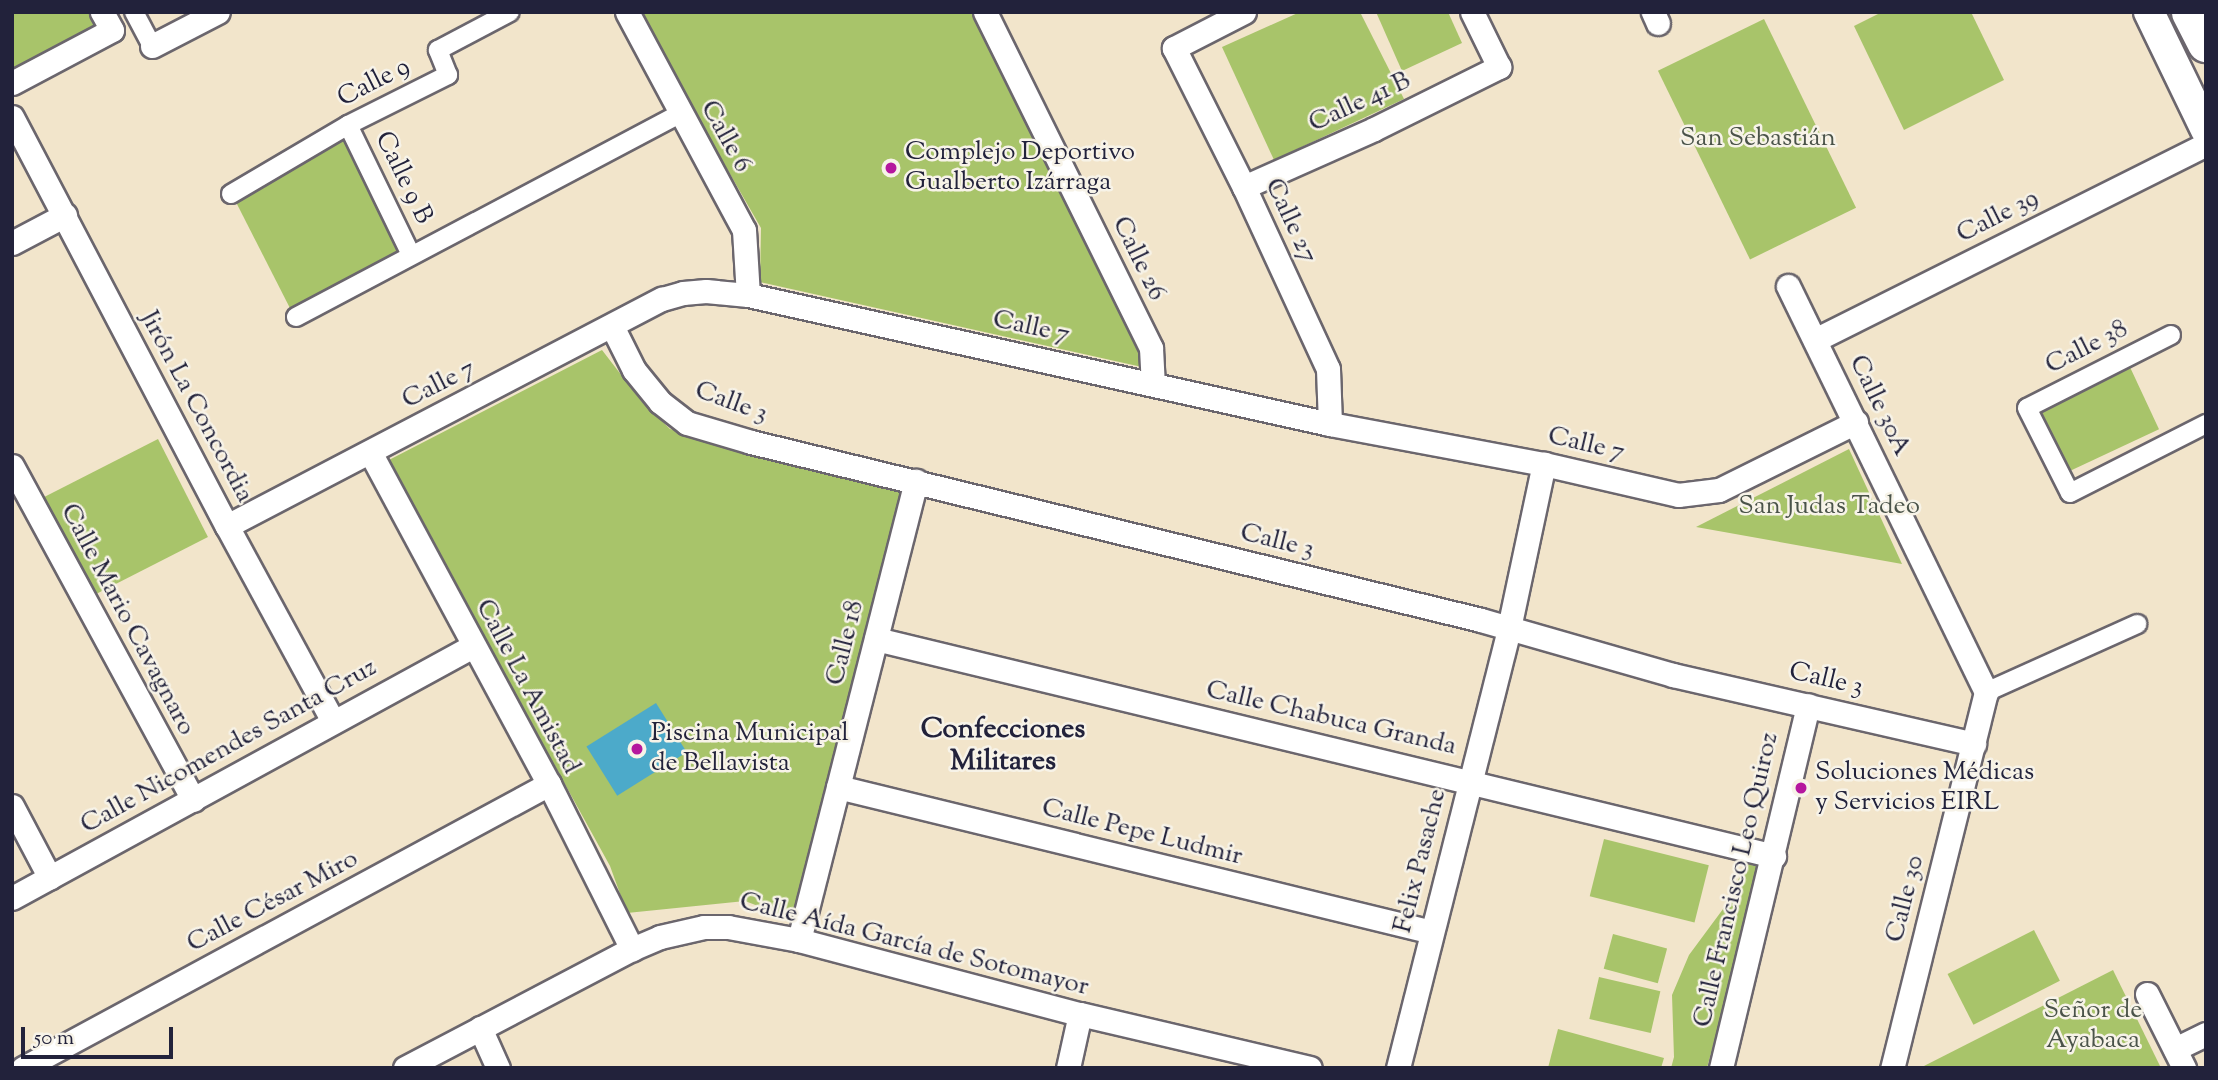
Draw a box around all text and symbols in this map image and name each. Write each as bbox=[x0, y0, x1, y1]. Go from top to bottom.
street label: Calle 9 bbox=[333, 52, 415, 114]
street label: Calle 41 B bbox=[1304, 66, 1416, 140]
street label: Calle 6 bbox=[693, 96, 757, 178]
park label: San Sebastián bbox=[1680, 123, 1836, 155]
street label: Calle 9 B bbox=[367, 127, 439, 229]
place label: Complejo Deportivo Gualberto Izárraga bbox=[905, 137, 1135, 198]
marker: Complejo Deportivo Gualberto Izárraga bbox=[883, 160, 899, 176]
street label: Calle 27 bbox=[1257, 174, 1323, 268]
street label: Calle 39 bbox=[1952, 183, 2044, 251]
street label: Calle 26 bbox=[1104, 212, 1172, 306]
street label: Calle 7 bbox=[990, 305, 1072, 351]
street label: Jirón La Concordia bbox=[132, 306, 260, 508]
street label: Calle 38 bbox=[2041, 314, 2133, 382]
street label: Calle 30A bbox=[1841, 350, 1917, 462]
street label: Calle 7 bbox=[397, 354, 481, 416]
street label: Calle 3 bbox=[690, 376, 772, 430]
street label: Calle 7 bbox=[1545, 421, 1627, 469]
park label: San Judas Tadeo bbox=[1738, 491, 1920, 523]
street label: Calle Mario Cavagnaro bbox=[53, 499, 201, 741]
street label: Calle 3 bbox=[1237, 518, 1317, 566]
street label: Calle La Amistad bbox=[468, 594, 586, 780]
street label: Calle 18 bbox=[820, 597, 872, 689]
street label: Calle Nicomendes Santa Cruz bbox=[76, 653, 382, 841]
street label: Calle 3 bbox=[1786, 656, 1866, 704]
street label: Calle Chabuca Granda bbox=[1203, 675, 1459, 763]
district label: Confecciones Militares bbox=[921, 713, 1085, 779]
place label: Piscina Municipal de Bellavista bbox=[651, 718, 849, 780]
street label: Calle Francisco Leo Quiroz bbox=[1688, 730, 1786, 1030]
marker: Piscina Municipal de Bellavista bbox=[629, 741, 645, 757]
place label: Soluciones Médicas y Servicios EIRL bbox=[1815, 757, 2034, 818]
marker: Soluciones Médicas y Servicios EIRL bbox=[1793, 780, 1809, 796]
street label: Felix Pasache bbox=[1388, 786, 1454, 936]
street label: Calle Pepe Ludmir bbox=[1038, 793, 1246, 873]
street label: Calle César Miro bbox=[182, 844, 364, 960]
street label: Calle 30 bbox=[1880, 852, 1932, 946]
street label: Calle Aída García de Sotomayor bbox=[736, 886, 1092, 1004]
park label: Señor de Ayabaca bbox=[2044, 995, 2142, 1056]
scale bar bbox=[24, 1014, 177, 1058]
text: 50 m bbox=[34, 1024, 74, 1054]

